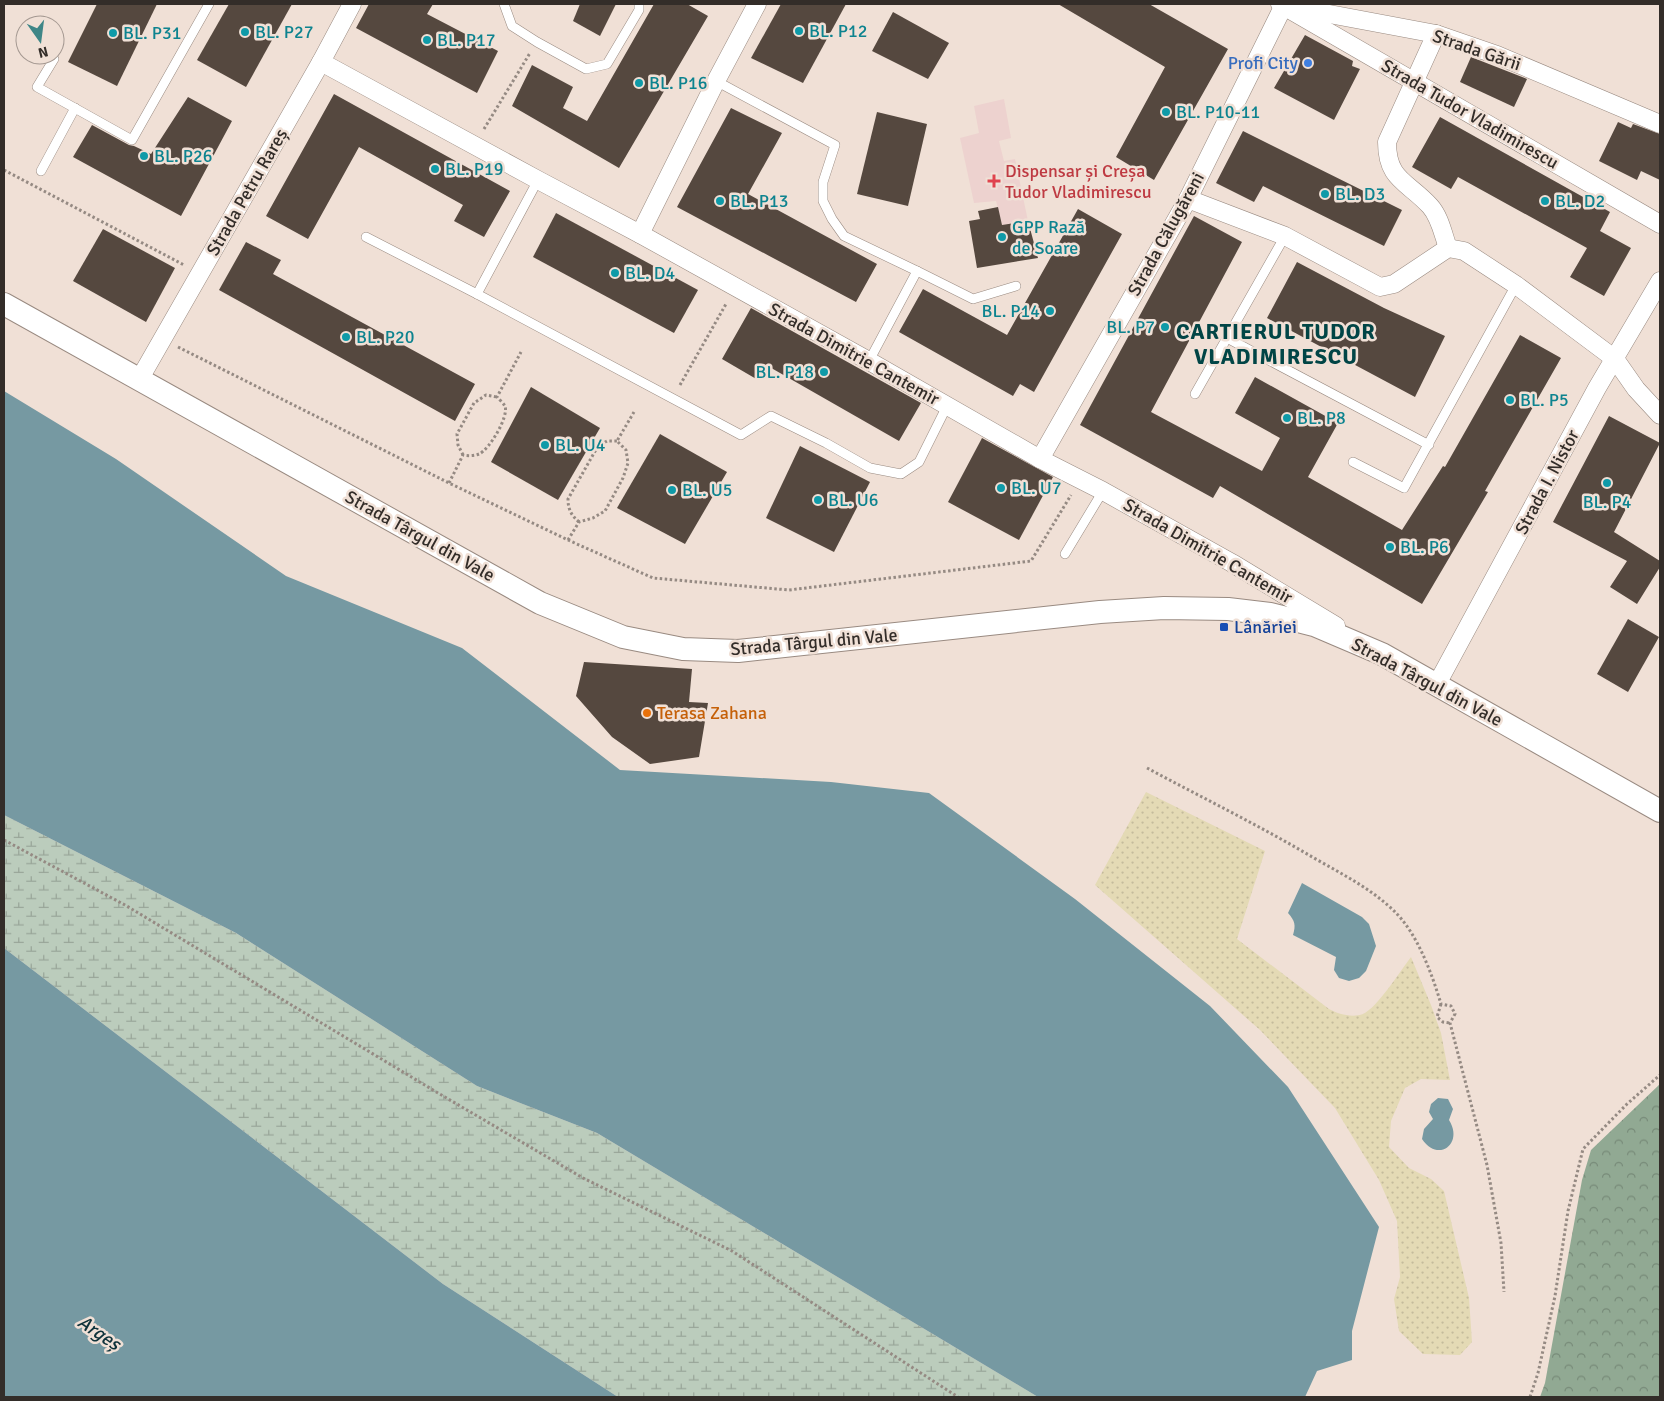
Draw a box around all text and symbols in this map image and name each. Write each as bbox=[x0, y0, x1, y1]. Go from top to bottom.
north arrow bbox=[15, 15, 65, 65]
place label: BL. P12 bbox=[809, 20, 867, 42]
place label: BL. P27 bbox=[255, 21, 313, 43]
place label: BL. P31 bbox=[123, 22, 181, 44]
marker: BL. P12 bbox=[793, 25, 805, 37]
street label: Strada Gării bbox=[1430, 25, 1524, 75]
marker: BL. P27 bbox=[239, 26, 251, 38]
marker: BL. P31 bbox=[107, 27, 119, 39]
place label: BL. P17 bbox=[437, 29, 495, 51]
marker: BL. P17 bbox=[421, 34, 433, 46]
text: N bbox=[36, 43, 50, 62]
place label: Profi City bbox=[1228, 52, 1299, 74]
street label: Strada Tudor Vladimirescu bbox=[1377, 54, 1563, 174]
marker: Profi City bbox=[1302, 57, 1314, 69]
place label: BL. P16 bbox=[649, 72, 707, 94]
marker: BL. P16 bbox=[633, 77, 645, 89]
place label: BL. P10-11 bbox=[1176, 101, 1260, 123]
marker: BL. P10-11 bbox=[1160, 106, 1172, 118]
street label: Strada Petru Rareș bbox=[202, 125, 292, 259]
place label: BL. P26 bbox=[154, 145, 212, 167]
marker: BL. P26 bbox=[138, 150, 150, 162]
place label: BL. P19 bbox=[445, 158, 503, 180]
place label: Dispensar și Creșa Tudor Vladimirescu bbox=[1005, 160, 1151, 203]
marker: BL. P19 bbox=[429, 163, 441, 175]
street label: Strada Călugăreni bbox=[1123, 168, 1209, 300]
marker: Dispensar și Creșa Tudor Vladimirescu bbox=[987, 174, 1001, 188]
place label: BL. D3 bbox=[1335, 183, 1385, 205]
marker: BL. D3 bbox=[1319, 188, 1331, 200]
place label: BL. P13 bbox=[730, 190, 788, 212]
place label: BL. D2 bbox=[1555, 190, 1605, 212]
marker: BL. P13 bbox=[714, 195, 726, 207]
marker: BL. D2 bbox=[1539, 195, 1551, 207]
place label: GPP Rază de Soare bbox=[1012, 216, 1085, 259]
marker: GPP Rază de Soare bbox=[996, 231, 1008, 243]
place label: BL. D4 bbox=[625, 262, 675, 284]
marker: BL. D4 bbox=[609, 267, 621, 279]
street label: Strada Dimitrie Cantemir bbox=[765, 298, 944, 410]
place label: BL. P14 bbox=[982, 300, 1040, 322]
marker: BL. P14 bbox=[1044, 305, 1056, 317]
place label: BL. P7 bbox=[1106, 316, 1155, 338]
district label: CARTIERUL TUDOR VLADIMIRESCU bbox=[1176, 318, 1376, 370]
marker: BL. P7 bbox=[1159, 321, 1171, 333]
place label: BL. P20 bbox=[356, 326, 414, 348]
marker: BL. P20 bbox=[340, 331, 352, 343]
place label: BL. P18 bbox=[756, 361, 814, 383]
marker: BL. P18 bbox=[818, 366, 830, 378]
place label: BL. P5 bbox=[1520, 389, 1569, 411]
marker: BL. P5 bbox=[1504, 394, 1516, 406]
place label: BL. P8 bbox=[1297, 407, 1346, 429]
marker: BL. P8 bbox=[1281, 412, 1293, 424]
street label: Strada I. Nistor bbox=[1510, 425, 1584, 538]
place label: BL. U4 bbox=[555, 434, 606, 456]
marker: BL. U4 bbox=[539, 439, 551, 451]
place label: BL. U7 bbox=[1011, 477, 1062, 499]
marker: BL. P4 bbox=[1601, 477, 1613, 489]
place label: BL. U5 bbox=[682, 479, 733, 501]
marker: BL. U7 bbox=[995, 482, 1007, 494]
marker: BL. U5 bbox=[666, 484, 678, 496]
street label: Strada Târgul din Vale bbox=[341, 486, 499, 586]
place label: BL. U6 bbox=[828, 489, 879, 511]
place label: BL. P4 bbox=[1583, 491, 1632, 513]
street label: Strada Dimitrie Cantemir bbox=[1119, 493, 1297, 609]
marker: BL. U6 bbox=[812, 494, 824, 506]
place label: BL. P6 bbox=[1400, 536, 1449, 558]
marker: BL. P6 bbox=[1384, 541, 1396, 553]
place label: Lânăriei bbox=[1234, 616, 1297, 638]
marker: Lânăriei bbox=[1218, 621, 1230, 633]
street label: Strada Târgul din Vale bbox=[730, 624, 898, 660]
street label: Strada Târgul din Vale bbox=[1348, 633, 1506, 731]
place label: Terasa Zahana bbox=[657, 702, 767, 724]
marker: Terasa Zahana bbox=[641, 707, 653, 719]
water label: Argeș bbox=[73, 1310, 126, 1357]

